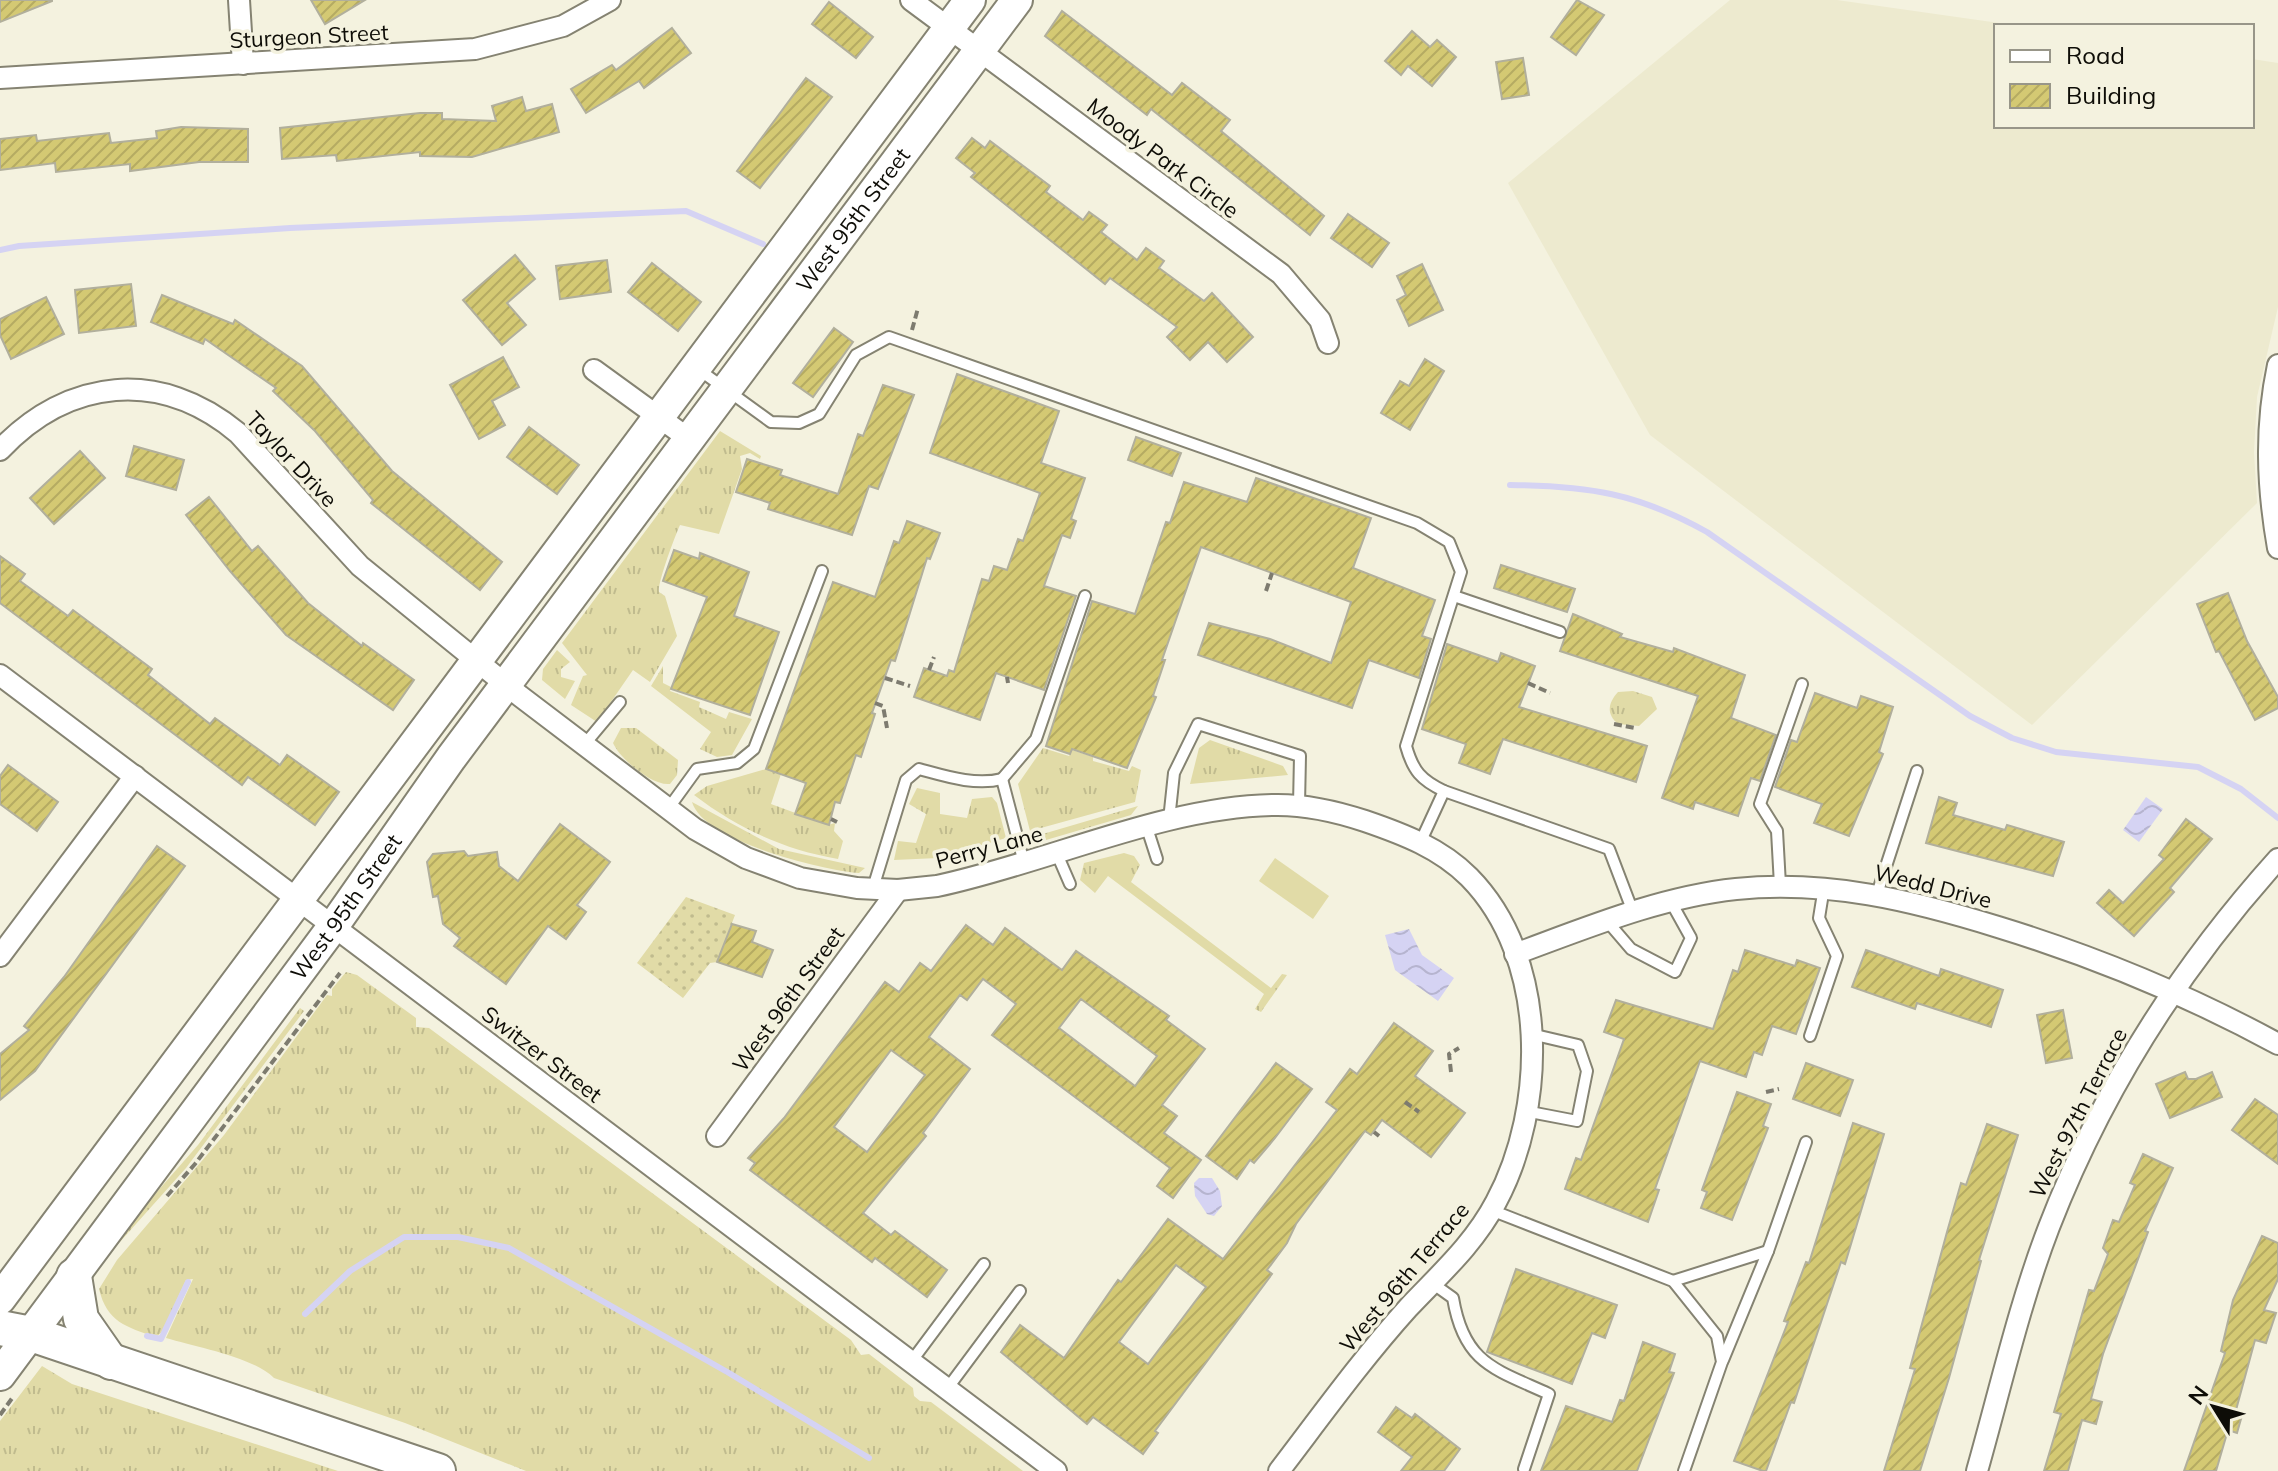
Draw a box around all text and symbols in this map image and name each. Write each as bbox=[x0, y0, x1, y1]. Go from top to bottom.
street label: Sturgeon Street bbox=[229, 18, 390, 54]
legend bbox=[1994, 24, 2254, 128]
text: Road bbox=[2066, 40, 2125, 70]
text: Building bbox=[2066, 80, 2156, 110]
street label: Moody Park Circle bbox=[1082, 92, 1244, 224]
street label: West 95th Street bbox=[790, 142, 916, 298]
street label: Taylor Drive bbox=[240, 405, 344, 513]
street label: Perry Lane bbox=[932, 819, 1046, 875]
street label: West 95th Street bbox=[284, 828, 408, 986]
street label: Wedd Drive bbox=[1871, 858, 1995, 914]
street label: West 96th Street bbox=[726, 921, 850, 1077]
street label: Switzer Street bbox=[476, 1000, 608, 1108]
street label: West 97th Terrace bbox=[2023, 1023, 2133, 1203]
street label: West 96th Terrace bbox=[1333, 1196, 1475, 1358]
north arrow bbox=[2174, 1367, 2254, 1447]
text: N bbox=[2182, 1380, 2214, 1410]

